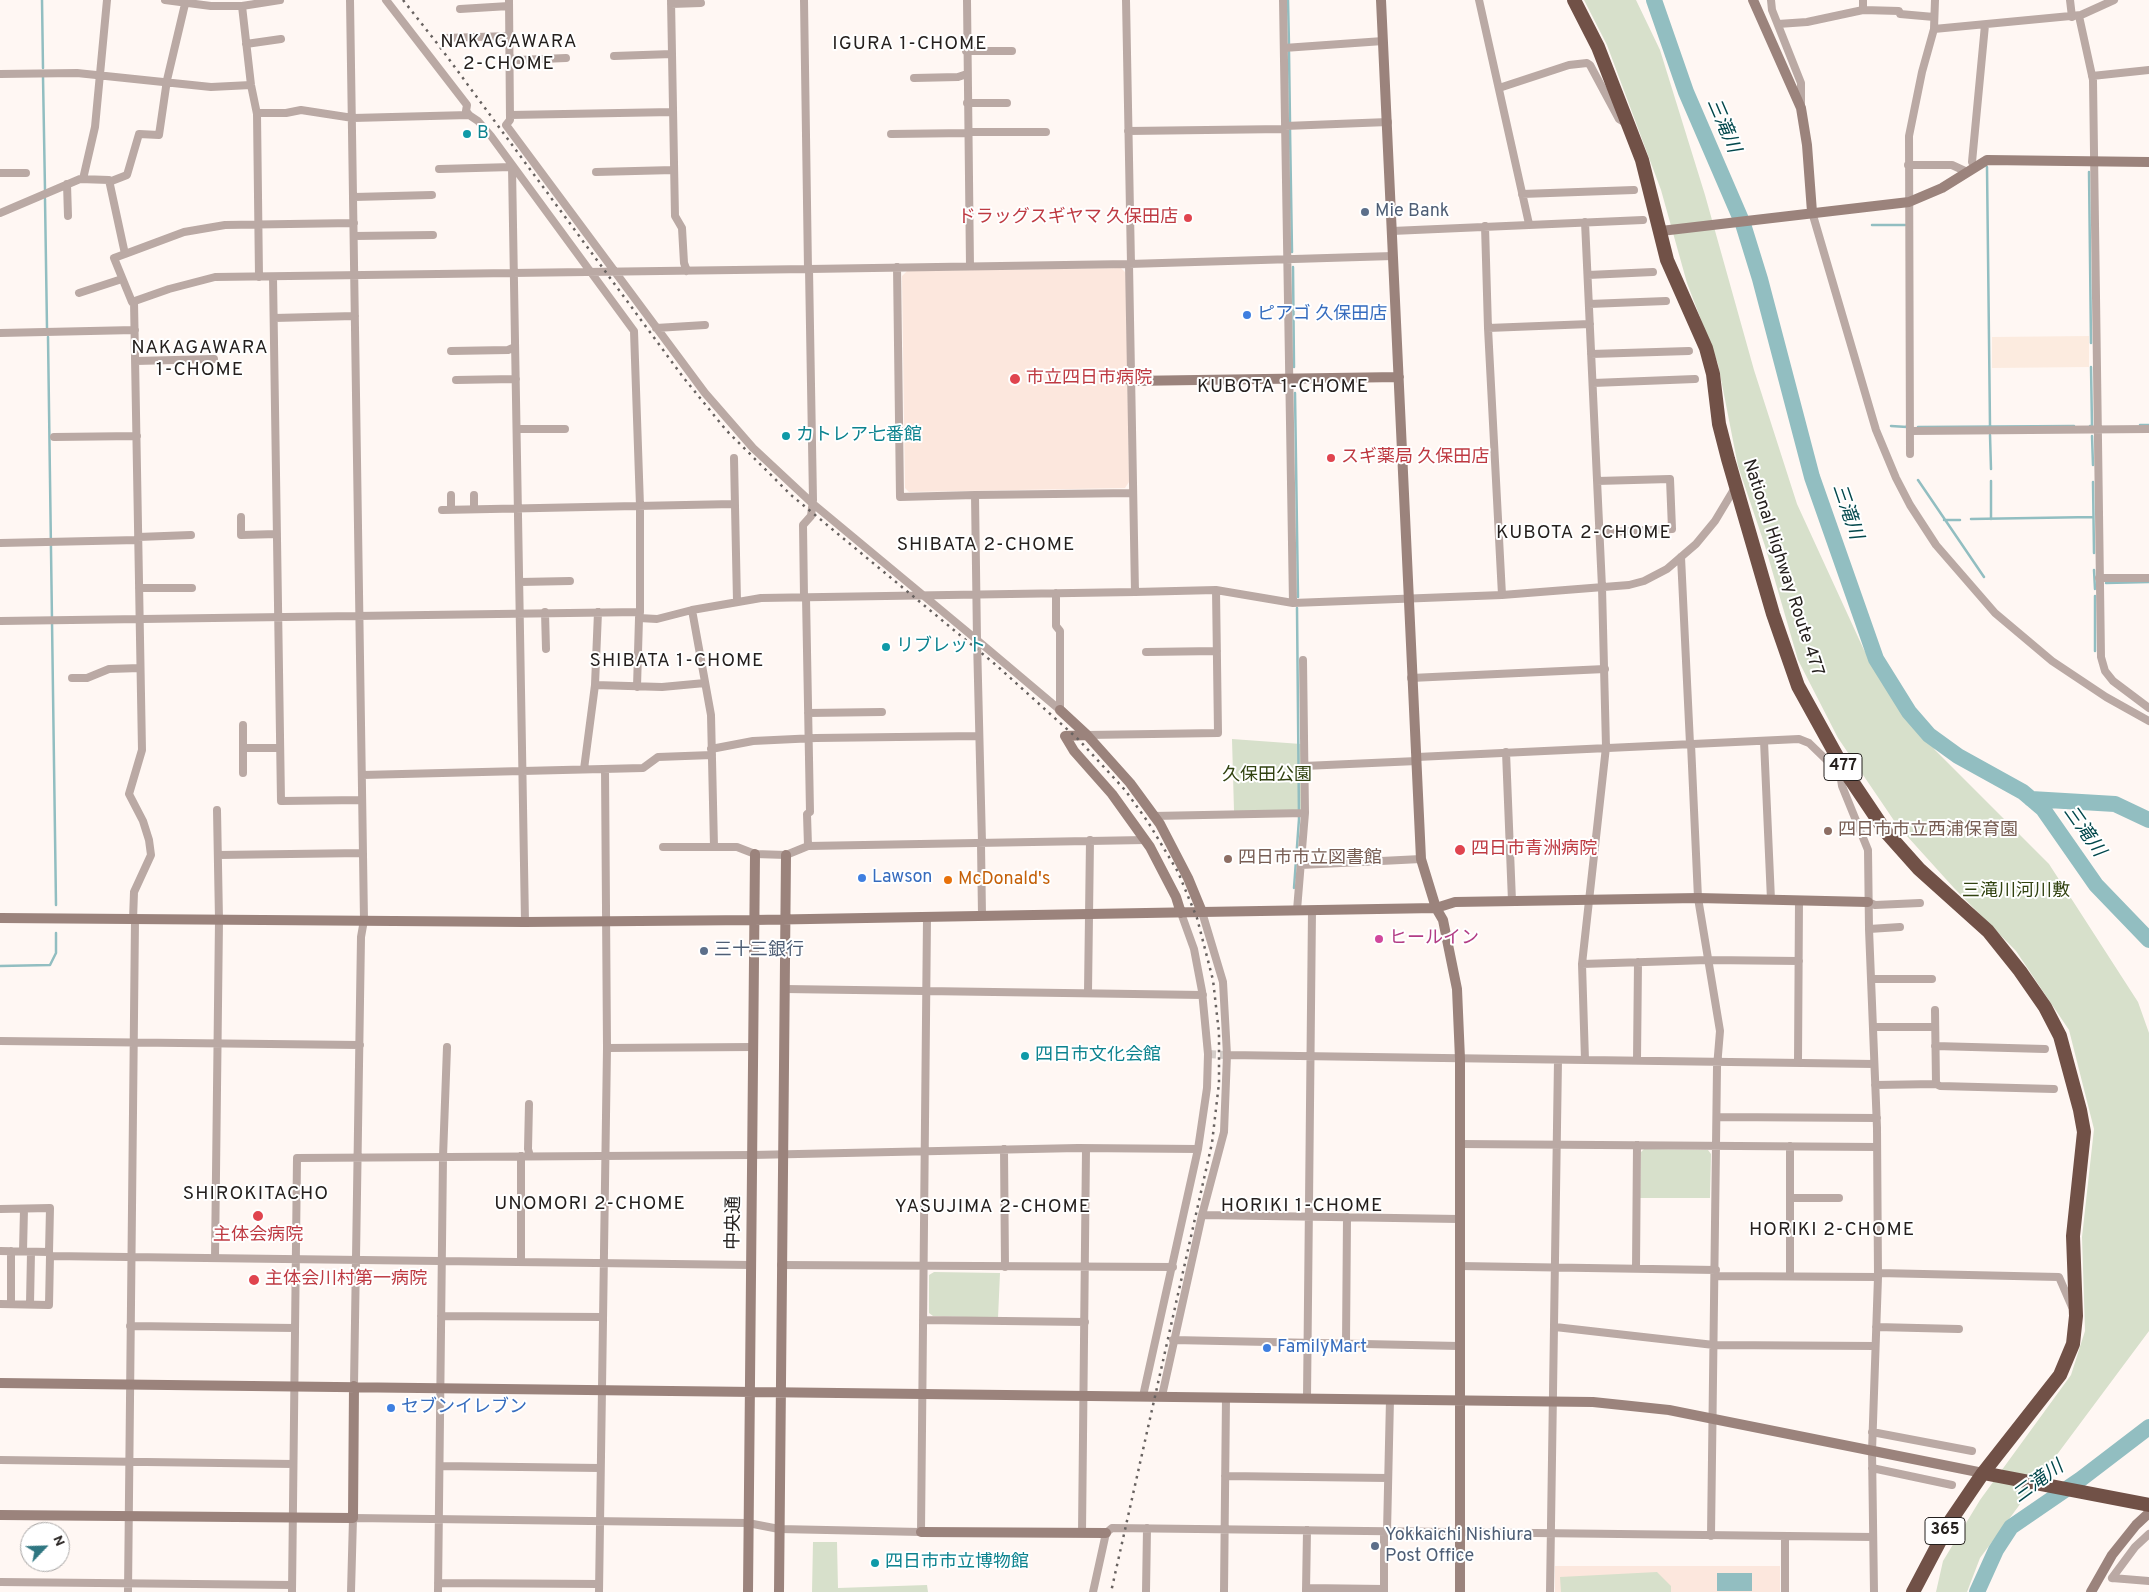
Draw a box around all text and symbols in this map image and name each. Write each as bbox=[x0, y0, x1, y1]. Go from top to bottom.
district label: NAKAGAWARA 2-CHOME bbox=[439, 32, 579, 76]
district label: IGURA 1-CHOME bbox=[831, 34, 989, 56]
water label: 三滝川 bbox=[1700, 95, 1744, 157]
place label: B bbox=[477, 123, 489, 145]
marker: B bbox=[461, 128, 473, 140]
place label: Mie Bank bbox=[1375, 201, 1449, 223]
marker: Mie Bank bbox=[1359, 206, 1371, 218]
place label: ドラッグスギヤマ 久保田店 bbox=[958, 207, 1178, 229]
marker: ドラッグスギヤマ 久保田店 bbox=[1182, 212, 1194, 224]
place label: ピアゴ 久保田店 bbox=[1257, 304, 1387, 326]
marker: ピアゴ 久保田店 bbox=[1241, 309, 1253, 321]
district label: NAKAGAWARA 1-CHOME bbox=[130, 338, 270, 382]
place label: 市立四日市病院 bbox=[1026, 368, 1152, 390]
marker: 市立四日市病院 bbox=[1008, 372, 1022, 386]
district label: KUBOTA 1-CHOME bbox=[1195, 377, 1371, 399]
place label: カトレア七番館 bbox=[796, 425, 922, 447]
marker: カトレア七番館 bbox=[780, 430, 792, 442]
place label: スギ薬局 久保田店 bbox=[1341, 447, 1489, 469]
marker: スギ薬局 久保田店 bbox=[1325, 452, 1337, 464]
street label: National Highway Route 477 bbox=[1737, 457, 1827, 679]
water label: 三滝川 bbox=[1826, 481, 1866, 543]
district label: KUBOTA 2-CHOME bbox=[1494, 523, 1674, 545]
district label: SHIBATA 2-CHOME bbox=[895, 535, 1077, 557]
place label: リブレット bbox=[896, 636, 986, 658]
marker: リブレット bbox=[880, 641, 892, 653]
district label: SHIBATA 1-CHOME bbox=[588, 651, 766, 673]
road number: 477 bbox=[1824, 754, 1862, 780]
park label: 久保田公園 bbox=[1222, 765, 1312, 787]
water label: 三滝川 bbox=[2057, 802, 2109, 862]
place label: 四日市市立西浦保育園 bbox=[1838, 820, 2018, 842]
marker: 四日市市立西浦保育園 bbox=[1822, 825, 1834, 837]
place label: 四日市青洲病院 bbox=[1471, 839, 1597, 861]
marker: 四日市青洲病院 bbox=[1453, 843, 1467, 857]
place label: 四日市市立図書館 bbox=[1238, 848, 1382, 870]
marker: 四日市市立図書館 bbox=[1222, 853, 1234, 865]
place label: Lawson bbox=[872, 867, 932, 889]
place label: McDonald's bbox=[958, 869, 1050, 891]
marker: Lawson bbox=[856, 872, 868, 884]
marker: McDonald's bbox=[942, 874, 954, 886]
park label: 三滝川河川敷 bbox=[1962, 881, 2070, 903]
place label: ヒールイン bbox=[1389, 928, 1479, 950]
marker: ヒールイン bbox=[1373, 933, 1385, 945]
place label: 三十三銀行 bbox=[714, 940, 804, 962]
marker: 三十三銀行 bbox=[698, 945, 710, 957]
place label: 四日市文化会館 bbox=[1035, 1045, 1161, 1067]
marker: 四日市文化会館 bbox=[1019, 1050, 1031, 1062]
district label: SHIROKITACHO bbox=[181, 1184, 331, 1206]
district label: UNOMORI 2-CHOME bbox=[492, 1194, 688, 1216]
street label: 中央通 bbox=[724, 1196, 746, 1250]
district label: HORIKI 1-CHOME bbox=[1219, 1196, 1385, 1218]
district label: YASUJIMA 2-CHOME bbox=[893, 1197, 1093, 1219]
marker: 主体会病院 bbox=[251, 1209, 265, 1223]
district label: HORIKI 2-CHOME bbox=[1747, 1220, 1917, 1242]
place label: 主体会病院 bbox=[213, 1225, 303, 1247]
place label: 主体会川村第一病院 bbox=[265, 1269, 427, 1291]
marker: 主体会川村第一病院 bbox=[247, 1273, 261, 1287]
place label: FamilyMart bbox=[1277, 1337, 1367, 1359]
marker: FamilyMart bbox=[1261, 1342, 1273, 1354]
place label: セブンイレブン bbox=[401, 1397, 527, 1419]
marker: セブンイレブン bbox=[385, 1402, 397, 1414]
water label: 三滝川 bbox=[2009, 1457, 2069, 1509]
road number: 365 bbox=[1925, 1518, 1965, 1544]
north arrow bbox=[20, 1522, 70, 1572]
place label: Yokkaichi Nishiura Post Office bbox=[1385, 1525, 1532, 1568]
text: N bbox=[48, 1533, 68, 1549]
marker: Yokkaichi Nishiura Post Office bbox=[1369, 1540, 1381, 1552]
place label: 四日市市立博物館 bbox=[885, 1552, 1029, 1574]
marker: 四日市市立博物館 bbox=[869, 1557, 881, 1569]

